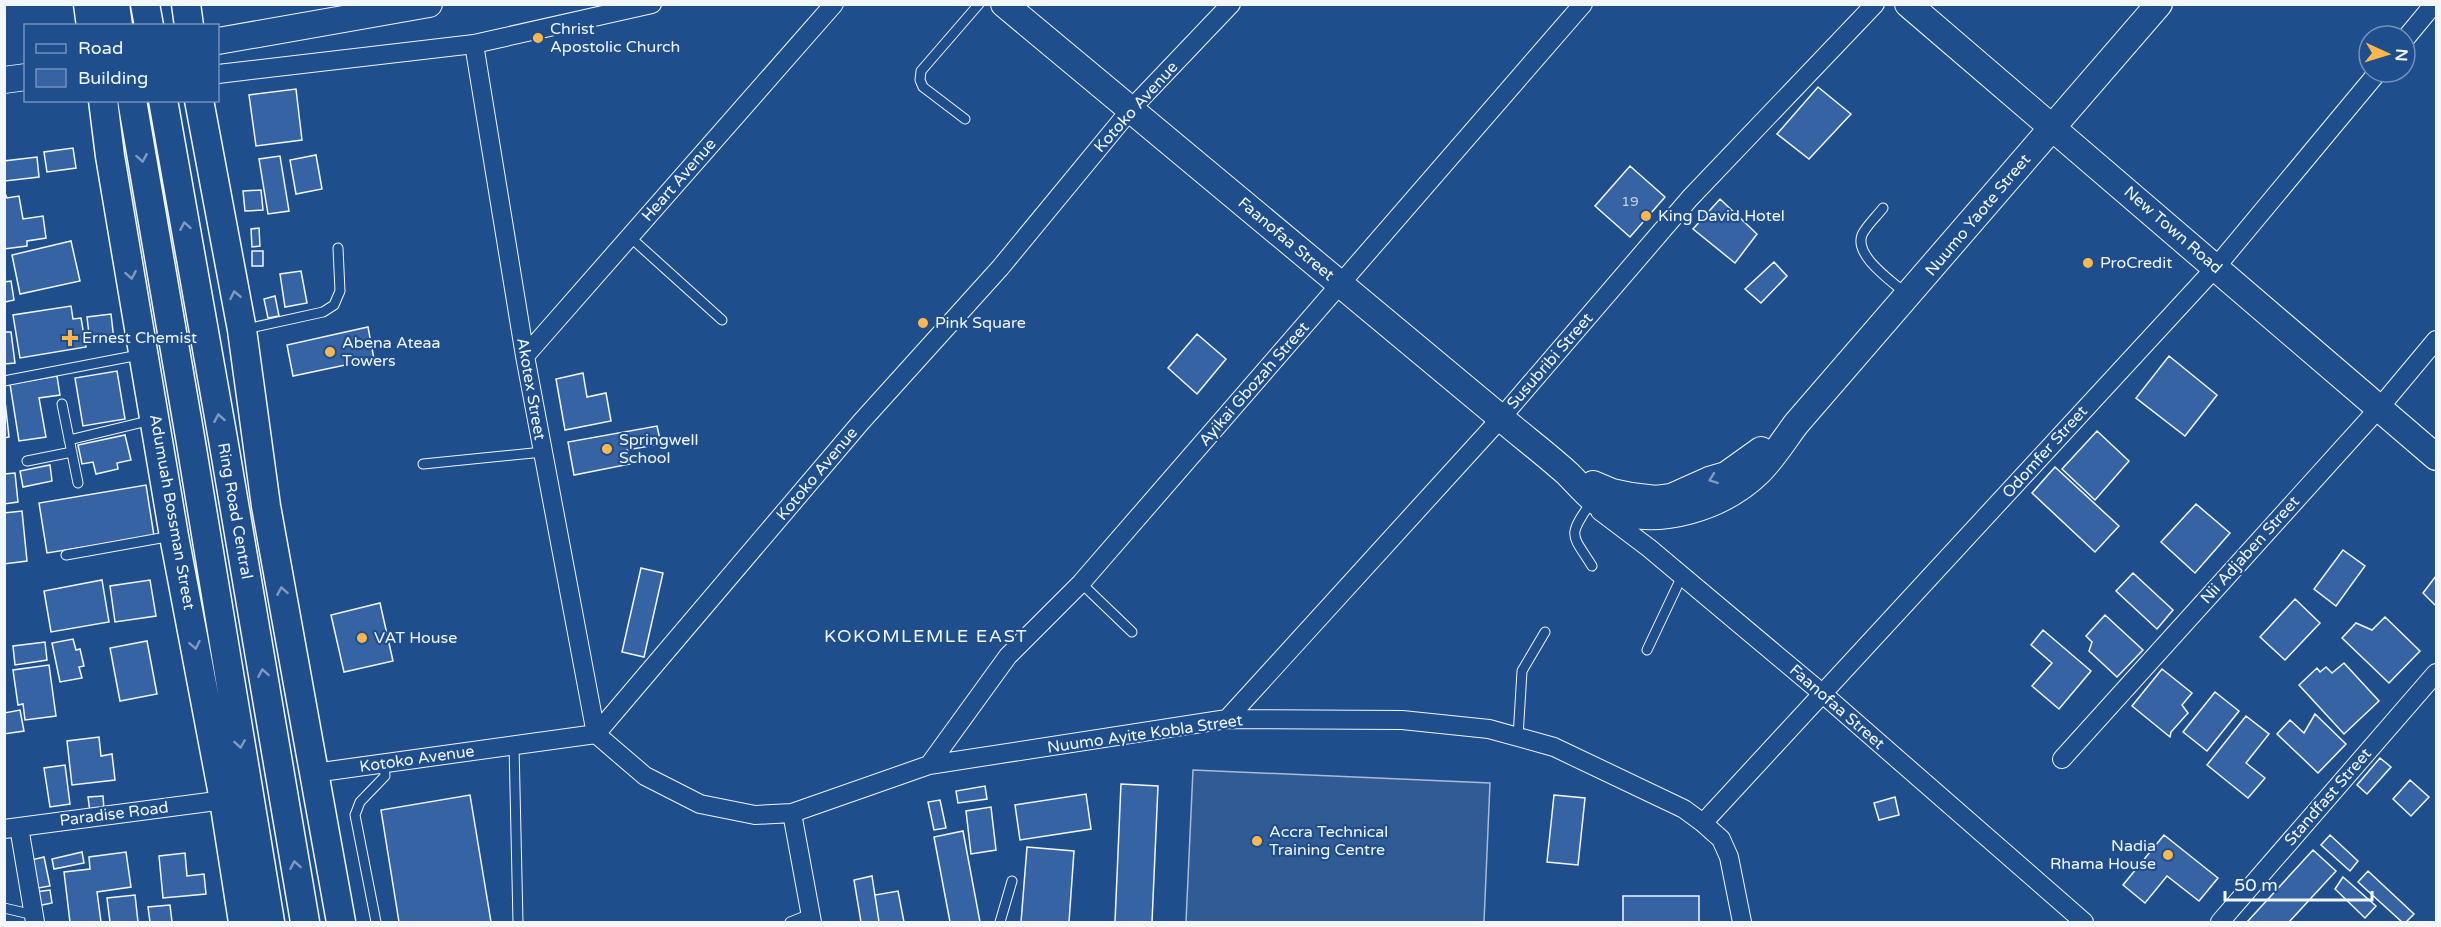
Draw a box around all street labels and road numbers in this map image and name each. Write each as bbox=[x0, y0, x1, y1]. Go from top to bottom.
street label: Kotoko Avenue bbox=[1090, 57, 1182, 157]
street label: Heart Avenue bbox=[637, 134, 721, 226]
street label: Nuumo Yaote Street bbox=[1921, 150, 2035, 280]
street label: New Town Road bbox=[2120, 182, 2226, 278]
street label: Faanofaa Street bbox=[1234, 193, 1338, 285]
street label: Susubribi Street bbox=[1503, 309, 1597, 413]
street label: Ayikai Gbozah Street bbox=[1195, 318, 1313, 450]
street label: Akotex Street bbox=[512, 336, 550, 442]
street label: Odomfer Street bbox=[1998, 402, 2092, 502]
street label: Adumuah Bossman Street bbox=[145, 413, 199, 611]
street label: Kotoko Avenue bbox=[772, 423, 862, 525]
street label: Ring Road Central bbox=[213, 441, 257, 581]
street label: Nii Adjaben Street bbox=[2196, 492, 2304, 608]
street label: Faanofaa Street bbox=[1785, 660, 1889, 754]
street label: Nuumo Ayite Kobla Street bbox=[1046, 710, 1244, 758]
street label: Kotoko Avenue bbox=[358, 741, 476, 777]
street label: Standfast Street bbox=[2280, 744, 2376, 850]
street label: Paradise Road bbox=[58, 797, 170, 831]

